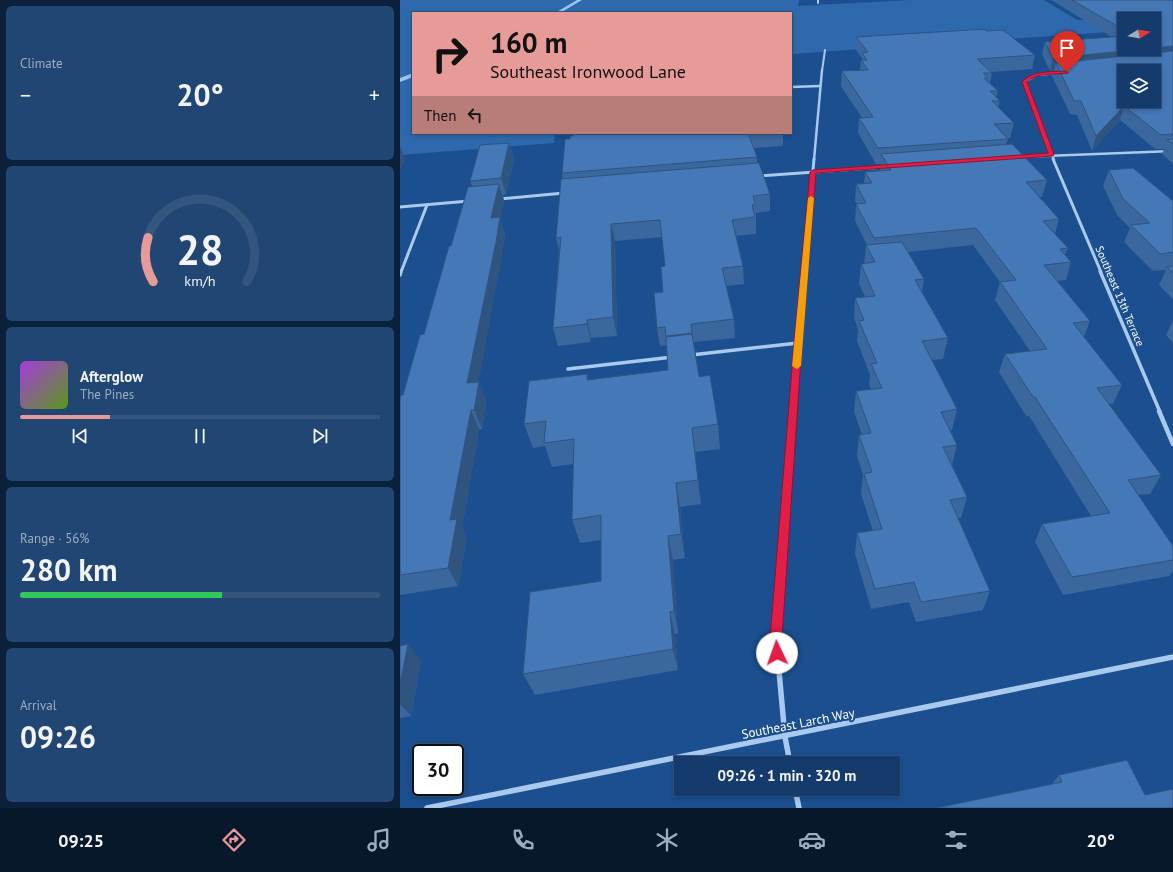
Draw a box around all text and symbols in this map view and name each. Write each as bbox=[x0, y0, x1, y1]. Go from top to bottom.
north arrow bbox=[1117, 12, 1161, 56]
map controls bbox=[1117, 12, 1161, 108]
text: 160 m bbox=[490, 24, 567, 61]
icon: right bbox=[424, 28, 476, 80]
pin bbox=[1050, 31, 1084, 72]
icon: arrive bbox=[1056, 37, 1078, 59]
text: Climate bbox=[20, 55, 63, 72]
text: Southeast Ironwood Lane bbox=[490, 60, 686, 83]
button: layers bbox=[1117, 64, 1161, 108]
text: 20° bbox=[176, 75, 224, 114]
text: − bbox=[20, 81, 31, 109]
text: + bbox=[369, 81, 380, 109]
icon: left bbox=[464, 104, 486, 126]
text: Then bbox=[424, 106, 456, 125]
text: 28 bbox=[176, 222, 224, 275]
street label: Southeast 13th Terrace bbox=[1093, 244, 1148, 349]
text: km/h bbox=[184, 270, 216, 289]
text: Afterglow bbox=[80, 367, 143, 386]
text: The Pines bbox=[80, 386, 134, 403]
icon: previous bbox=[69, 425, 91, 447]
icon: pause bbox=[189, 425, 211, 447]
icon: next bbox=[309, 425, 331, 447]
text: Range · 56% bbox=[20, 530, 89, 547]
text: 280 km bbox=[20, 550, 118, 589]
position arrow bbox=[756, 632, 798, 674]
text: Arrival bbox=[20, 697, 56, 714]
street label: Southeast Larch Way bbox=[740, 704, 856, 743]
text: 09:26 bbox=[20, 717, 96, 756]
speed limit sign: 30 bbox=[412, 744, 464, 796]
text: 09:26 · 1 min · 320 m bbox=[718, 766, 856, 785]
icon: directions bbox=[220, 826, 248, 854]
icon: music bbox=[365, 826, 393, 854]
icon: phone bbox=[509, 826, 537, 854]
icon: climate bbox=[653, 826, 681, 854]
icon: car bbox=[798, 826, 826, 854]
icon: filters bbox=[942, 826, 970, 854]
text: 09:25 bbox=[58, 829, 104, 852]
text: 20° bbox=[1086, 829, 1115, 852]

